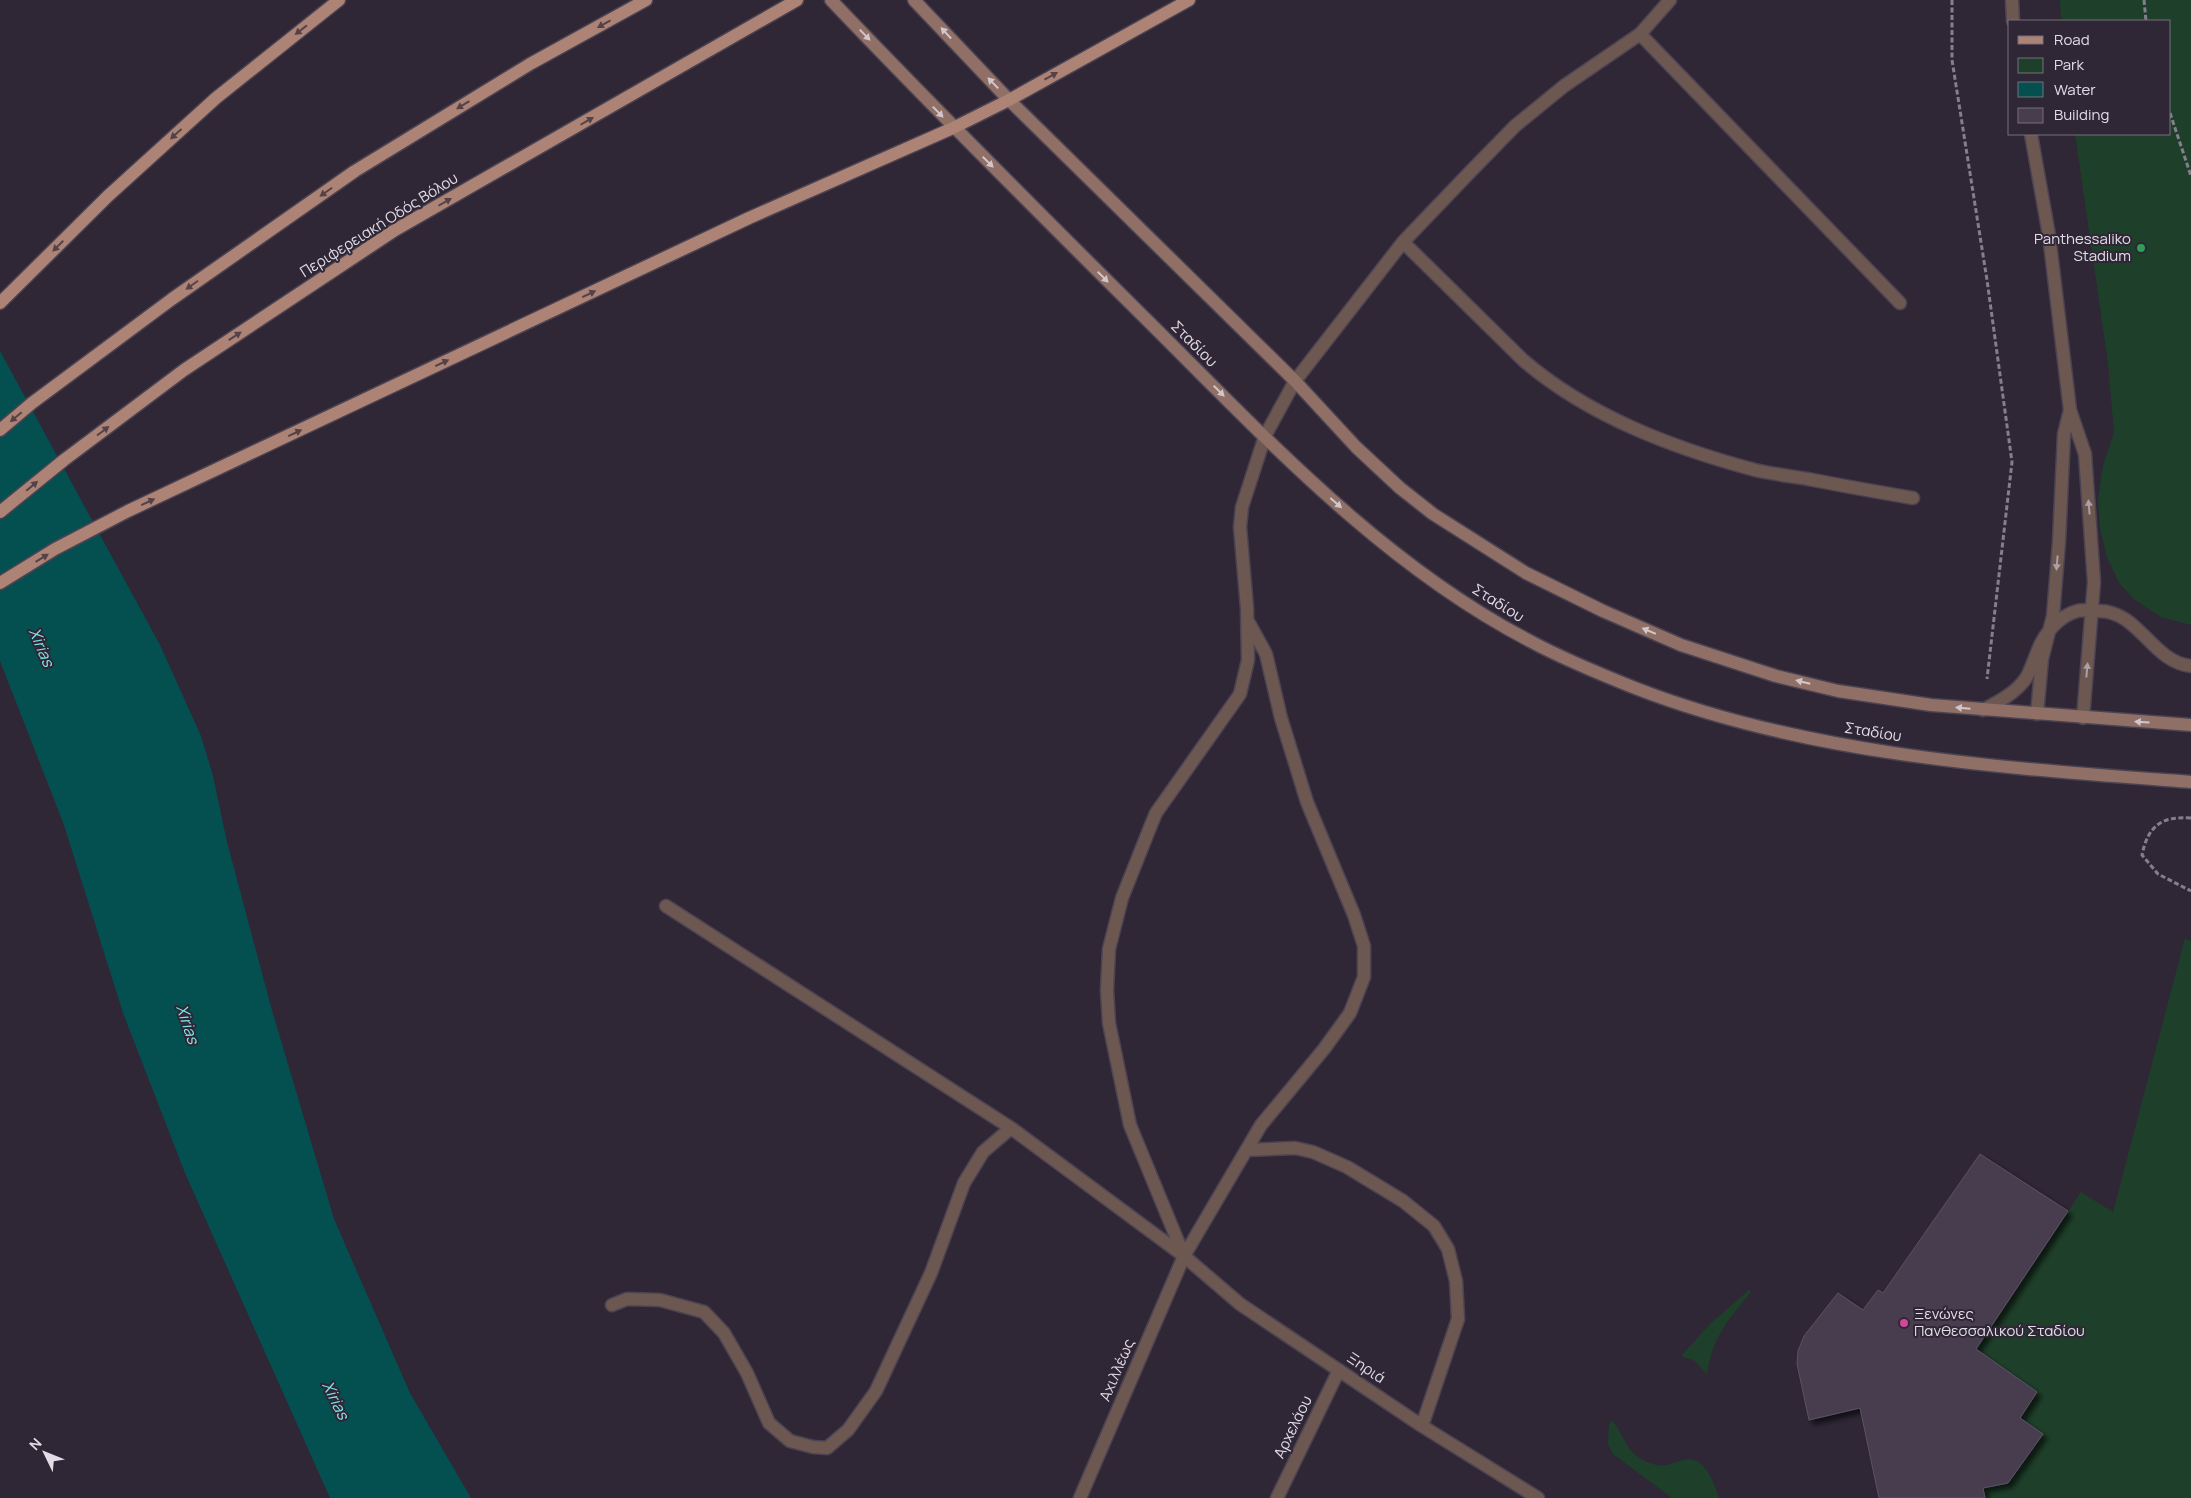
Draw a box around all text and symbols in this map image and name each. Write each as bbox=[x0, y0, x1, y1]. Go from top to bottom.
one-way arrow bbox=[597, 19, 610, 28]
legend bbox=[2008, 20, 2171, 135]
one-way arrow bbox=[294, 25, 307, 35]
one-way arrow bbox=[940, 28, 952, 40]
one-way arrow bbox=[859, 29, 871, 41]
text: Road bbox=[2054, 29, 2090, 50]
text: Park bbox=[2054, 54, 2084, 75]
one-way arrow bbox=[1044, 72, 1058, 80]
one-way arrow bbox=[987, 78, 999, 90]
text: Water bbox=[2054, 79, 2096, 100]
one-way arrow bbox=[457, 101, 470, 110]
text: Building bbox=[2054, 104, 2109, 125]
one-way arrow bbox=[932, 106, 944, 118]
one-way arrow bbox=[579, 117, 594, 125]
one-way arrow bbox=[170, 128, 182, 140]
one-way arrow bbox=[981, 156, 993, 168]
street label: Περιφερειακή Οδός Βόλου bbox=[296, 167, 462, 282]
one-way arrow bbox=[319, 187, 333, 197]
one-way arrow bbox=[439, 197, 452, 206]
place label: Panthessaliko Stadium bbox=[2034, 228, 2131, 266]
one-way arrow bbox=[52, 240, 64, 252]
marker: Panthessaliko Stadium bbox=[2135, 242, 2147, 254]
one-way arrow bbox=[1097, 270, 1109, 282]
one-way arrow bbox=[186, 280, 199, 290]
one-way arrow bbox=[582, 290, 596, 298]
street label: Σταδίου bbox=[1167, 316, 1222, 371]
one-way arrow bbox=[228, 331, 242, 341]
one-way arrow bbox=[435, 359, 449, 367]
one-way arrow bbox=[1212, 385, 1224, 397]
one-way arrow bbox=[10, 411, 23, 422]
one-way arrow bbox=[96, 425, 109, 436]
one-way arrow bbox=[288, 428, 302, 436]
one-way arrow bbox=[25, 481, 38, 492]
one-way arrow bbox=[1330, 497, 1342, 508]
one-way arrow bbox=[141, 498, 155, 506]
one-way arrow bbox=[2085, 499, 2093, 515]
one-way arrow bbox=[35, 553, 48, 562]
one-way arrow bbox=[2053, 555, 2061, 571]
street label: Σταδίου bbox=[1468, 578, 1528, 627]
water label: Xirias bbox=[24, 624, 61, 671]
one-way arrow bbox=[1642, 626, 1656, 634]
one-way arrow bbox=[2083, 661, 2091, 677]
one-way arrow bbox=[1795, 678, 1810, 686]
one-way arrow bbox=[1955, 704, 1971, 712]
street label: Σταδίου bbox=[1843, 717, 1903, 746]
one-way arrow bbox=[2134, 717, 2150, 725]
water label: Xirias bbox=[171, 1001, 205, 1048]
place label: Ξενώνες Πανθεσσαλικού Σταδίου bbox=[1914, 1303, 2085, 1341]
marker: Ξενώνες Πανθεσσαλικού Σταδίου bbox=[1898, 1317, 1910, 1329]
street label: Αχιλλέως bbox=[1094, 1335, 1139, 1404]
street label: Ξηριά bbox=[1343, 1347, 1390, 1388]
water label: Xirias bbox=[317, 1377, 355, 1424]
street label: Αρχελάου bbox=[1268, 1392, 1317, 1462]
north arrow bbox=[20, 1428, 70, 1478]
text: N bbox=[25, 1434, 46, 1454]

